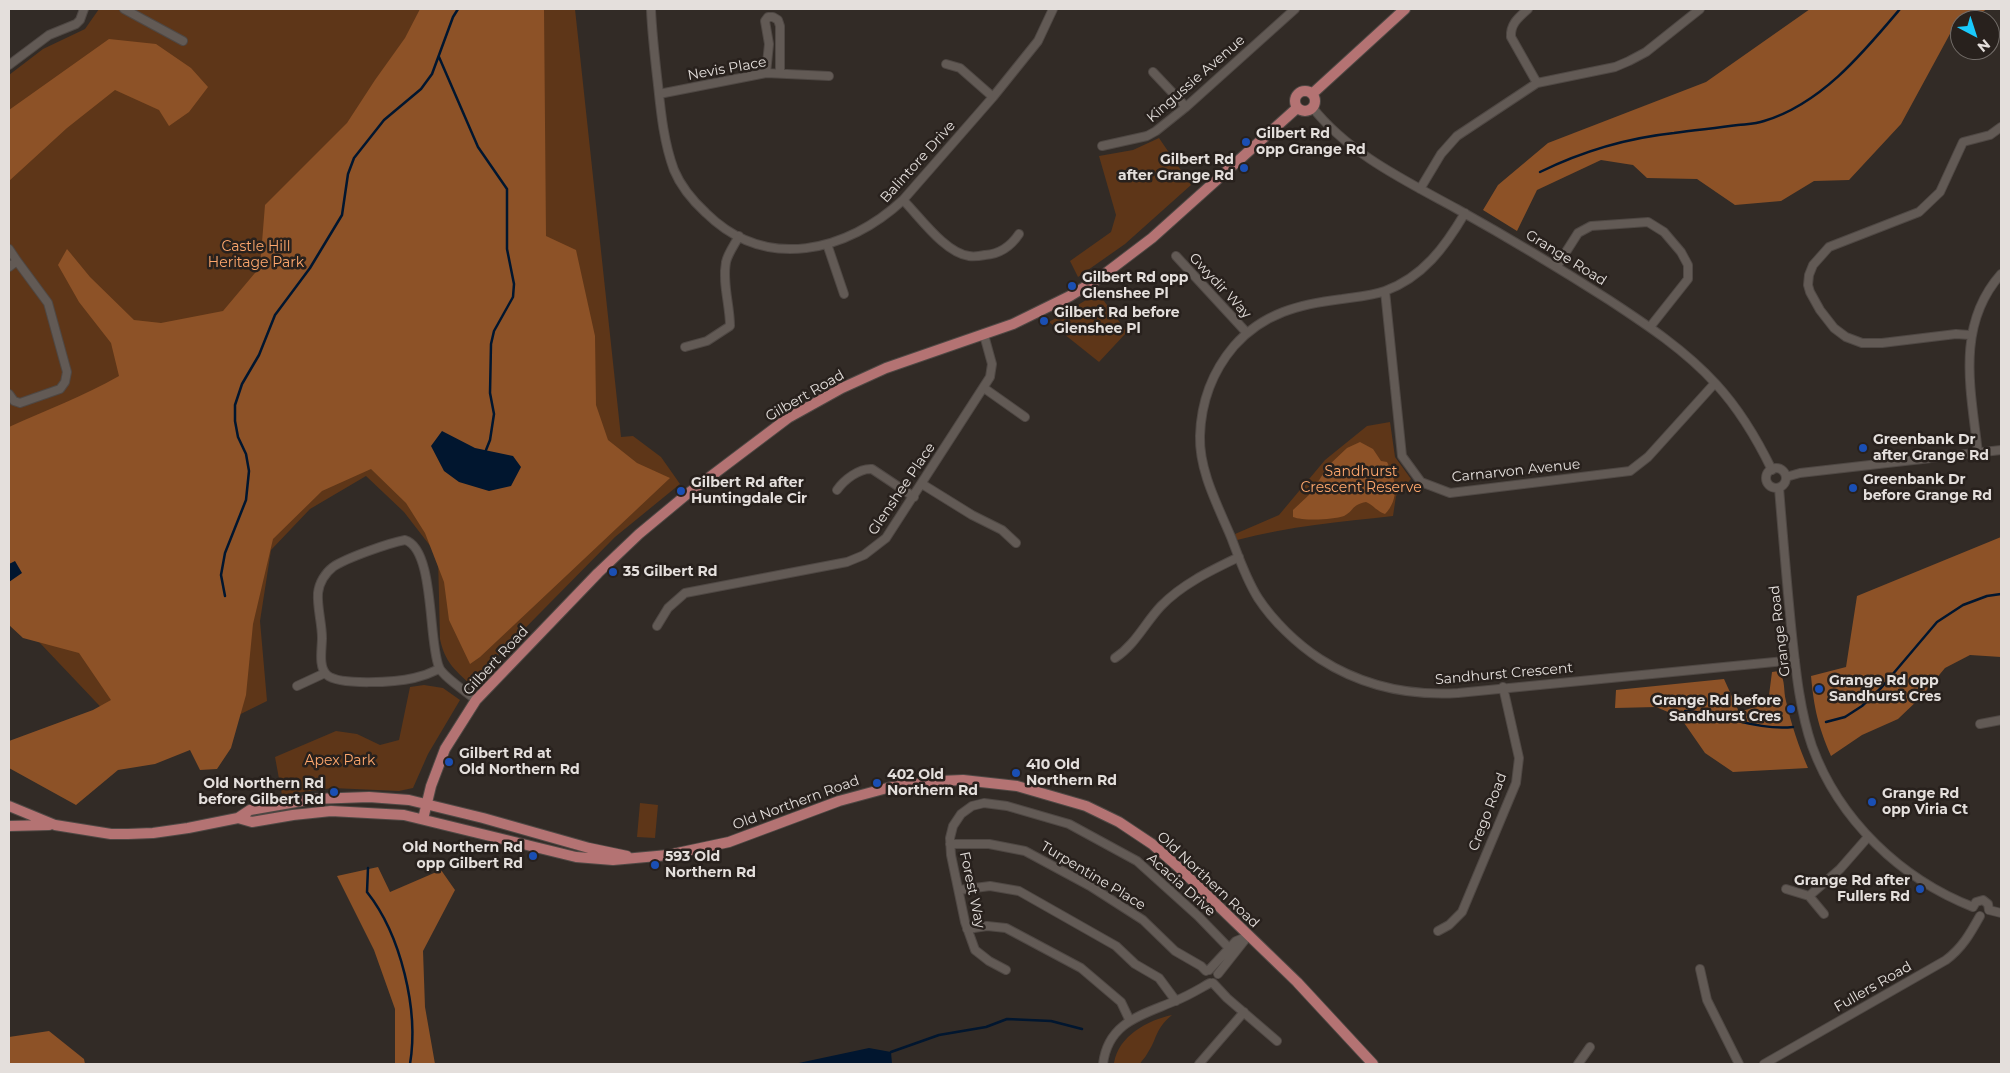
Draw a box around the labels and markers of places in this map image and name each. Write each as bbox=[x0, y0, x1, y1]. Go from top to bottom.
place label: Gilbert Rd opp Grange Rd bbox=[1256, 126, 1366, 158]
marker: Gilbert Rd opp Grange Rd bbox=[1240, 136, 1252, 148]
place label: Gilbert Rd after Grange Rd bbox=[1118, 152, 1234, 184]
marker: Gilbert Rd after Grange Rd bbox=[1238, 162, 1250, 174]
place label: Gilbert Rd opp Glenshee Pl bbox=[1082, 270, 1188, 302]
marker: Gilbert Rd opp Glenshee Pl bbox=[1066, 280, 1078, 292]
place label: Gilbert Rd before Glenshee Pl bbox=[1054, 305, 1180, 338]
marker: Gilbert Rd before Glenshee Pl bbox=[1038, 315, 1050, 327]
place label: Greenbank Dr after Grange Rd bbox=[1873, 432, 1989, 464]
marker: Greenbank Dr after Grange Rd bbox=[1857, 442, 1869, 454]
place label: Greenbank Dr before Grange Rd bbox=[1863, 472, 1992, 504]
place label: Gilbert Rd after Huntingdale Cir bbox=[691, 475, 807, 508]
marker: Greenbank Dr before Grange Rd bbox=[1847, 482, 1859, 494]
marker: Gilbert Rd after Huntingdale Cir bbox=[675, 485, 687, 497]
place label: 35 Gilbert Rd bbox=[623, 564, 717, 580]
marker: 35 Gilbert Rd bbox=[607, 566, 619, 578]
place label: Grange Rd opp Sandhurst Cres bbox=[1829, 673, 1941, 706]
marker: Grange Rd opp Sandhurst Cres bbox=[1813, 683, 1825, 695]
place label: Grange Rd before Sandhurst Cres bbox=[1652, 693, 1781, 726]
marker: Grange Rd before Sandhurst Cres bbox=[1785, 703, 1797, 715]
place label: Gilbert Rd at Old Northern Rd bbox=[459, 746, 580, 779]
marker: Gilbert Rd at Old Northern Rd bbox=[443, 756, 455, 768]
place label: 410 Old Northern Rd bbox=[1026, 757, 1117, 790]
place label: 402 Old Northern Rd bbox=[887, 767, 978, 800]
marker: 410 Old Northern Rd bbox=[1010, 767, 1022, 779]
place label: Old Northern Rd before Gilbert Rd bbox=[198, 776, 324, 809]
marker: 402 Old Northern Rd bbox=[871, 777, 883, 789]
marker: Old Northern Rd before Gilbert Rd bbox=[328, 786, 340, 798]
place label: Grange Rd opp Viria Ct bbox=[1882, 786, 1968, 819]
marker: Grange Rd opp Viria Ct bbox=[1866, 796, 1878, 808]
place label: Old Northern Rd opp Gilbert Rd bbox=[402, 840, 523, 872]
place label: 593 Old Northern Rd bbox=[665, 849, 756, 882]
marker: Old Northern Rd opp Gilbert Rd bbox=[527, 850, 539, 862]
marker: 593 Old Northern Rd bbox=[649, 859, 661, 871]
place label: Grange Rd after Fullers Rd bbox=[1794, 873, 1910, 906]
marker: Grange Rd after Fullers Rd bbox=[1914, 883, 1926, 895]

